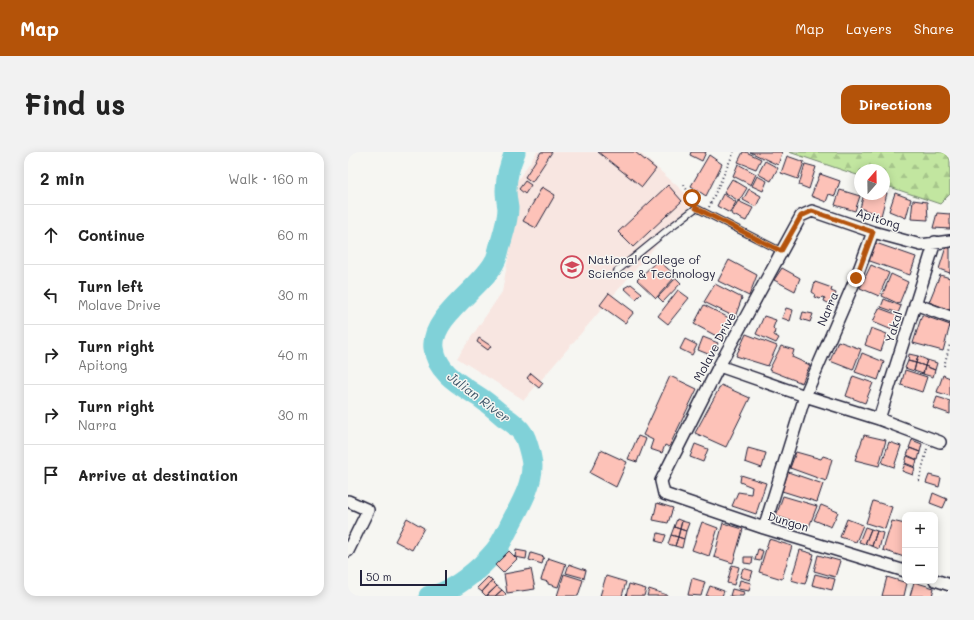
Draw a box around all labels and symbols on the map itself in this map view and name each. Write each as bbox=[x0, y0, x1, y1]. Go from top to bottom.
north arrow bbox=[854, 164, 890, 200]
route start bbox=[683, 189, 701, 207]
street label: Apitong bbox=[854, 204, 902, 232]
place label: National College of Science & Technology bbox=[588, 251, 715, 281]
school or university icon: National College of Science & Technology bbox=[559, 254, 585, 280]
route end bbox=[847, 269, 865, 287]
street label: Narra bbox=[813, 289, 841, 328]
street label: Molave Drive bbox=[689, 309, 739, 384]
street label: Yakal bbox=[881, 309, 905, 344]
water label: Julian River bbox=[444, 367, 515, 426]
street label: Dungon bbox=[766, 507, 811, 535]
scale bar bbox=[360, 568, 447, 587]

